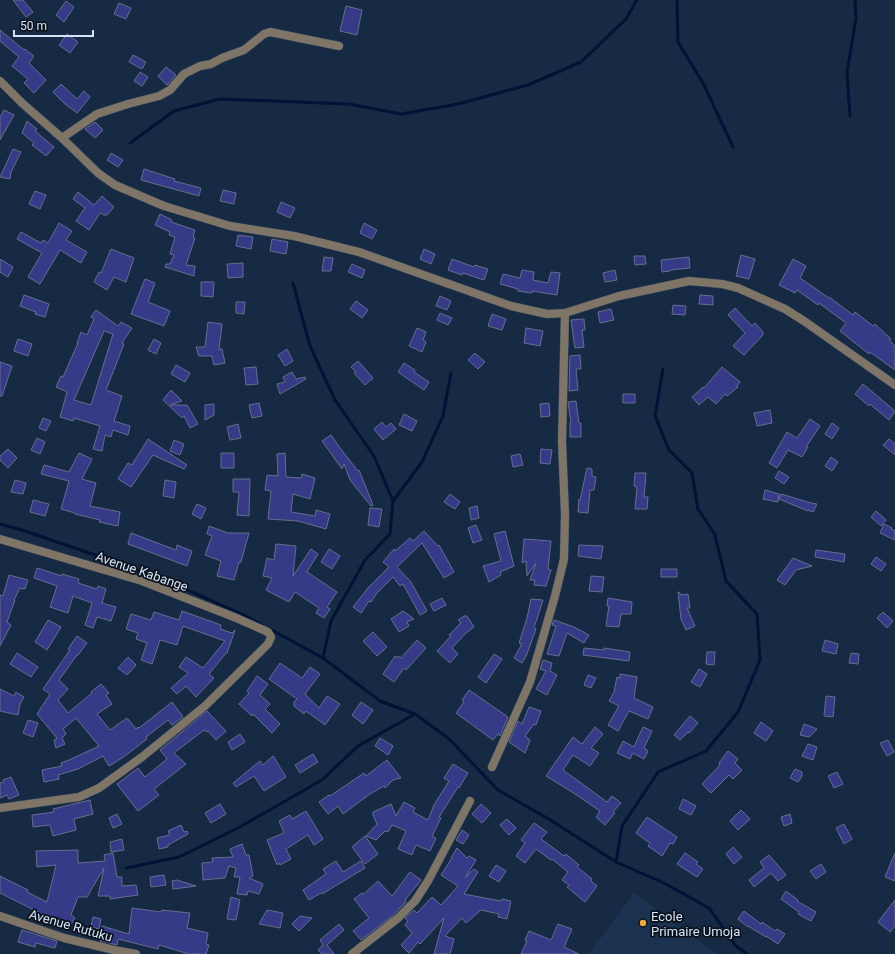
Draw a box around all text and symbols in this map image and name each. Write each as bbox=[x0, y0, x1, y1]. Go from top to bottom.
scale bar bbox=[14, 12, 93, 38]
text: 50 m bbox=[20, 19, 47, 33]
street label: Avenue Kabange bbox=[94, 549, 190, 594]
street label: Avenue Rutuku bbox=[27, 906, 114, 945]
place label: Ecole Primaire Umoja bbox=[651, 909, 740, 939]
marker: Ecole Primaire Umoja bbox=[638, 918, 648, 928]

